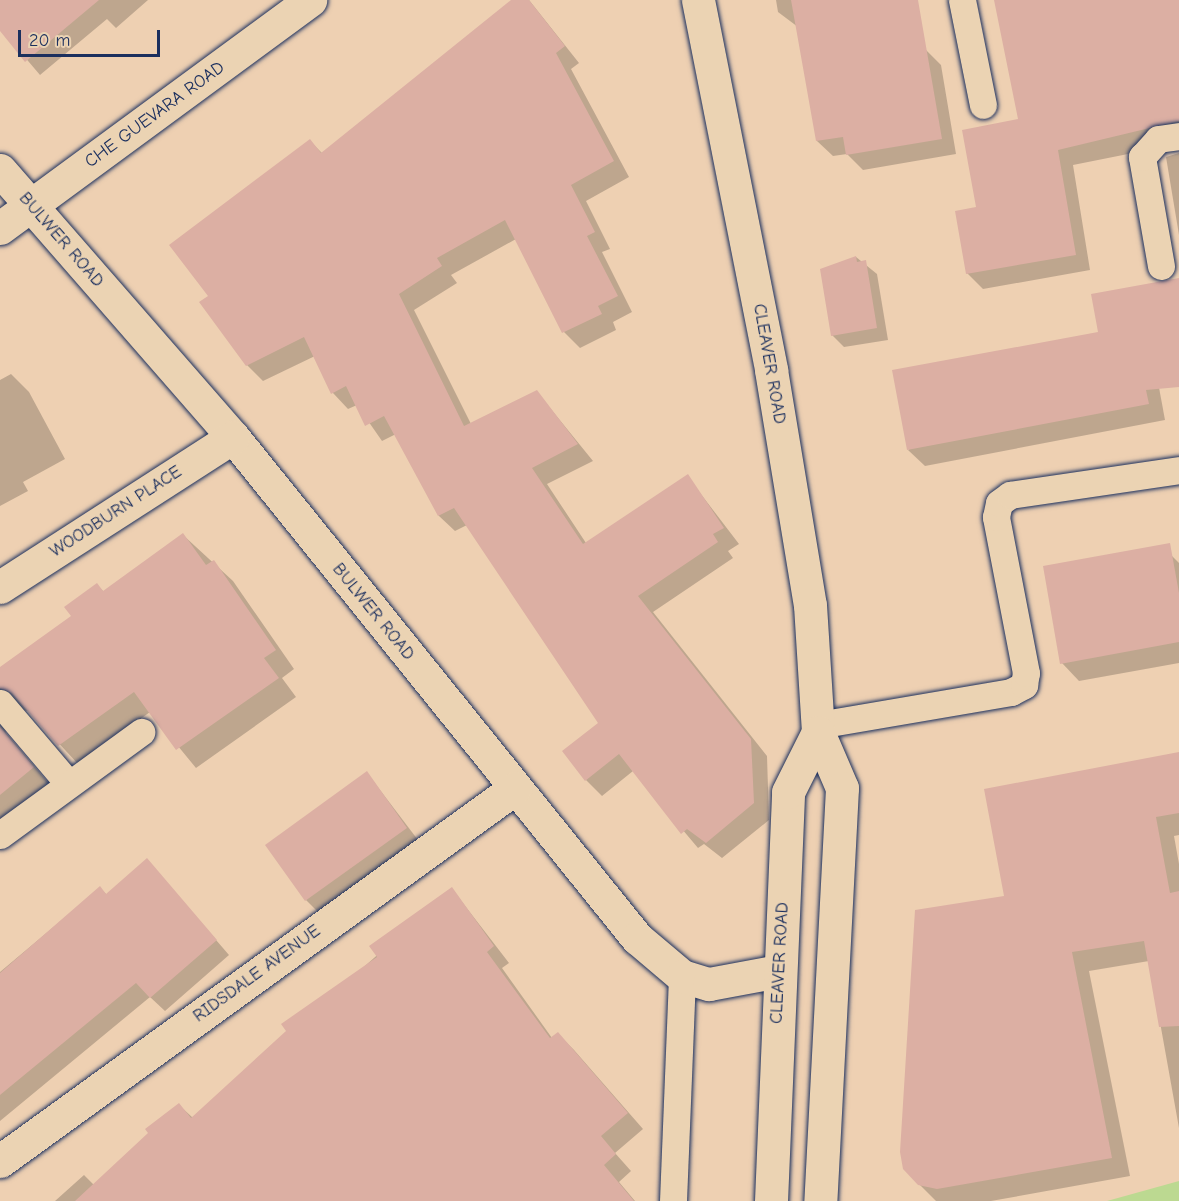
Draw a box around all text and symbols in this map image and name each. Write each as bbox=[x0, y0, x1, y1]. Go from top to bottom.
scale bar bbox=[21, 18, 164, 56]
text: 20 m bbox=[29, 30, 70, 51]
street label: CHE GUEVARA ROAD bbox=[81, 57, 229, 173]
street label: BULWER ROAD bbox=[14, 188, 108, 292]
street label: CLEAVER ROAD bbox=[748, 302, 790, 426]
street label: WOODBURN PLACE bbox=[46, 461, 186, 563]
street label: BULWER ROAD bbox=[327, 559, 419, 665]
street label: CLEAVER ROAD bbox=[766, 902, 794, 1024]
street label: RIDSDALE AVENUE bbox=[189, 921, 325, 1027]

